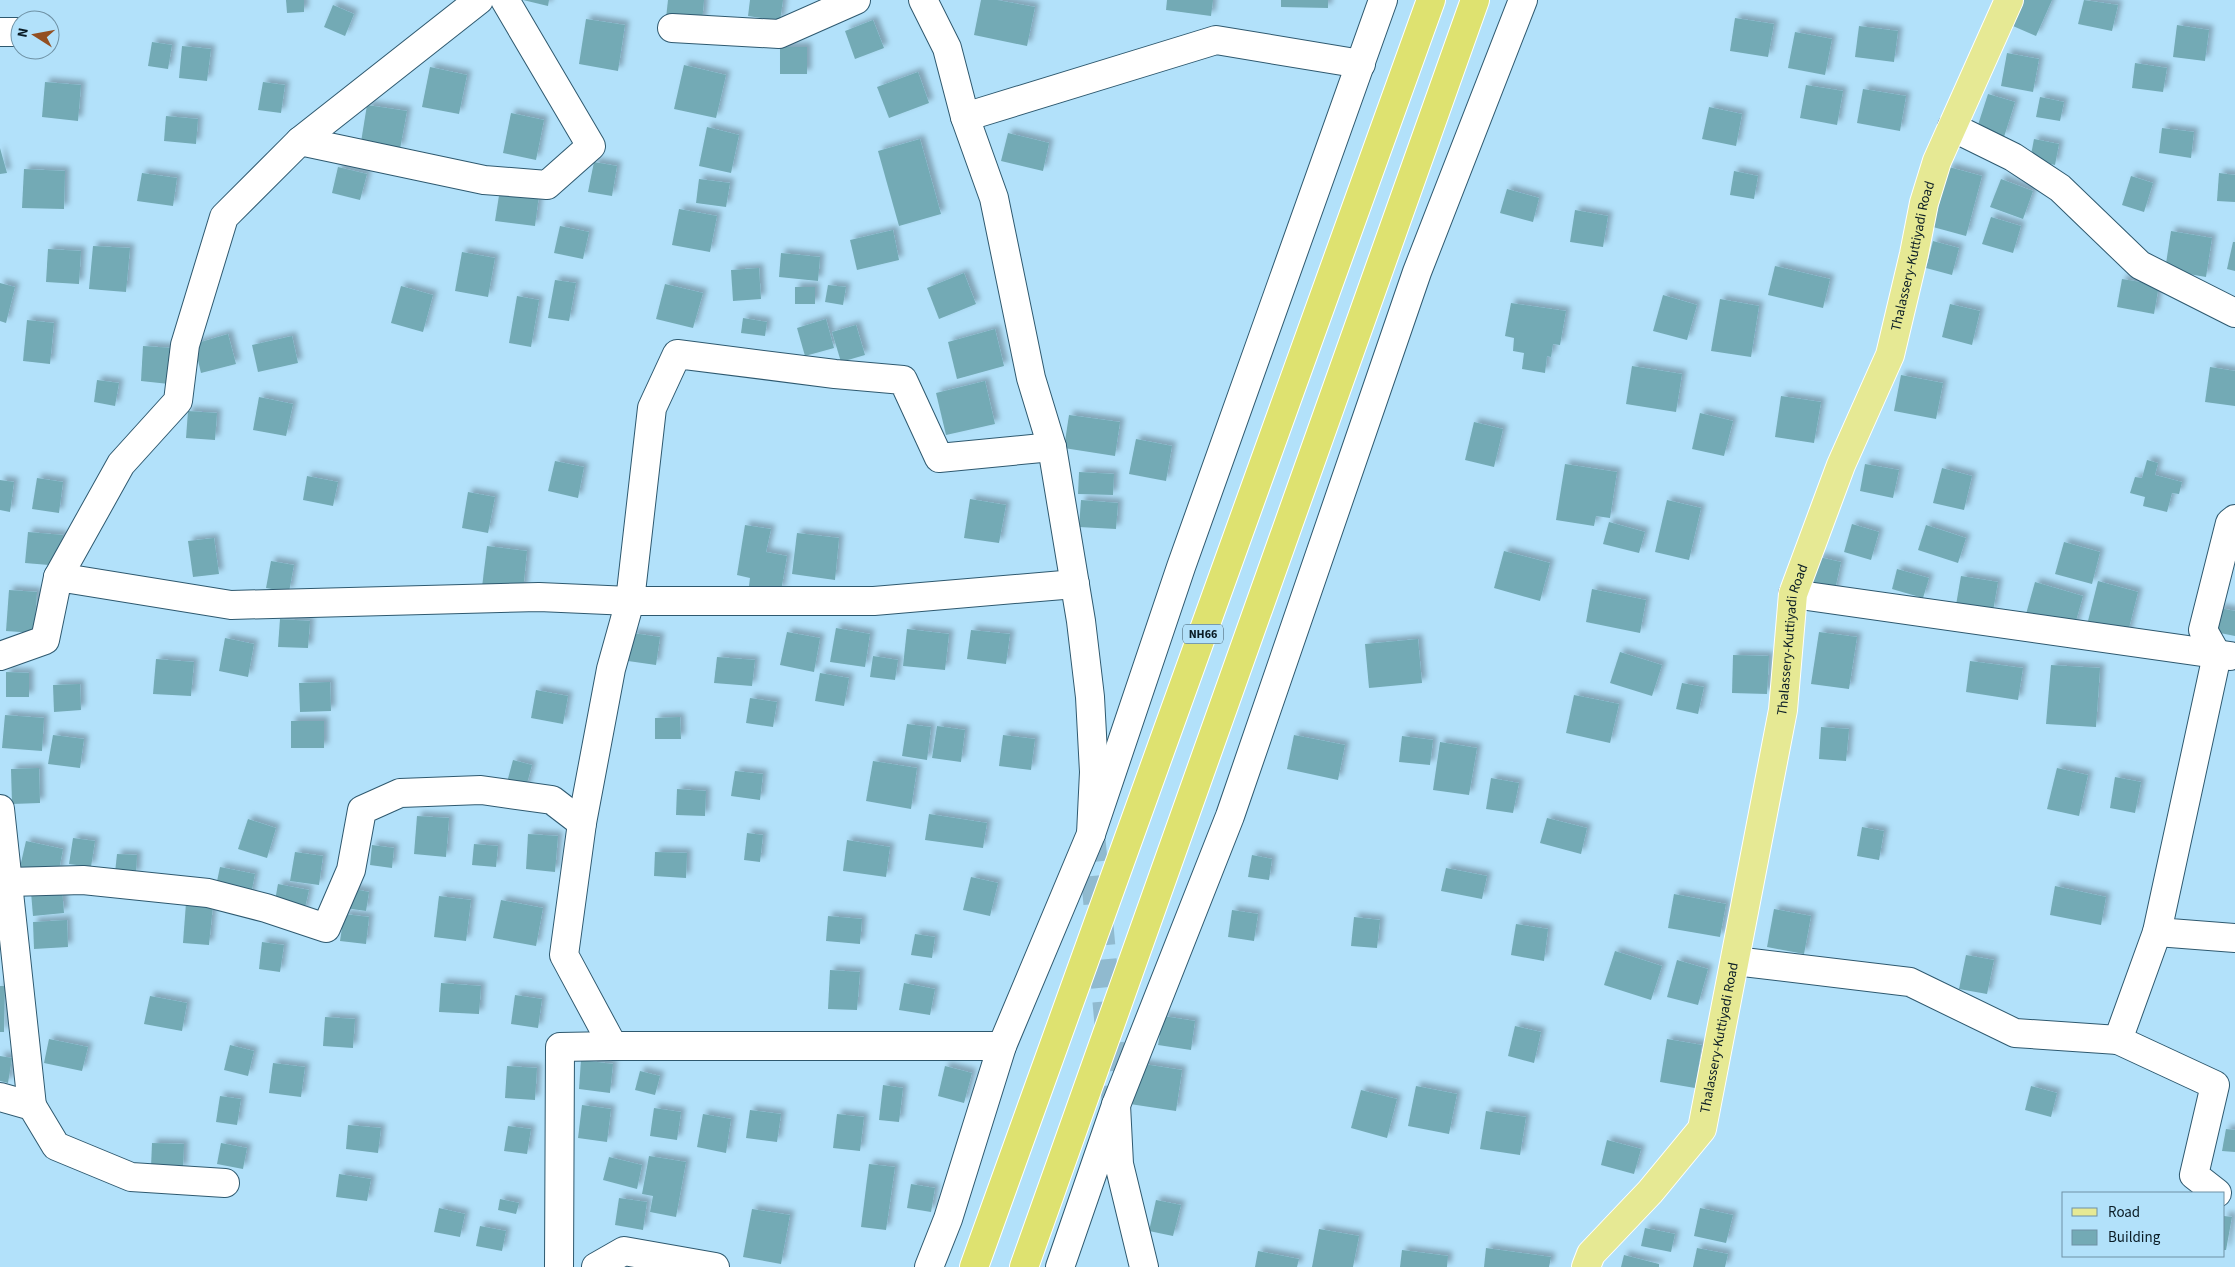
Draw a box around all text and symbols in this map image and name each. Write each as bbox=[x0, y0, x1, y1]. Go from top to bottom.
north arrow bbox=[10, 10, 60, 60]
text: N bbox=[13, 26, 34, 39]
street label: Thalassery-Kuttiyadi Road bbox=[1886, 179, 1940, 333]
street label: Thalassery-Kuttiyadi Road bbox=[1772, 561, 1813, 717]
road number: NH66 bbox=[1183, 624, 1223, 644]
street label: Thalassery-Kuttiyadi Road bbox=[1695, 961, 1744, 1115]
legend bbox=[2062, 1192, 2225, 1257]
text: Road bbox=[2108, 1202, 2140, 1223]
text: Building bbox=[2108, 1227, 2161, 1248]

